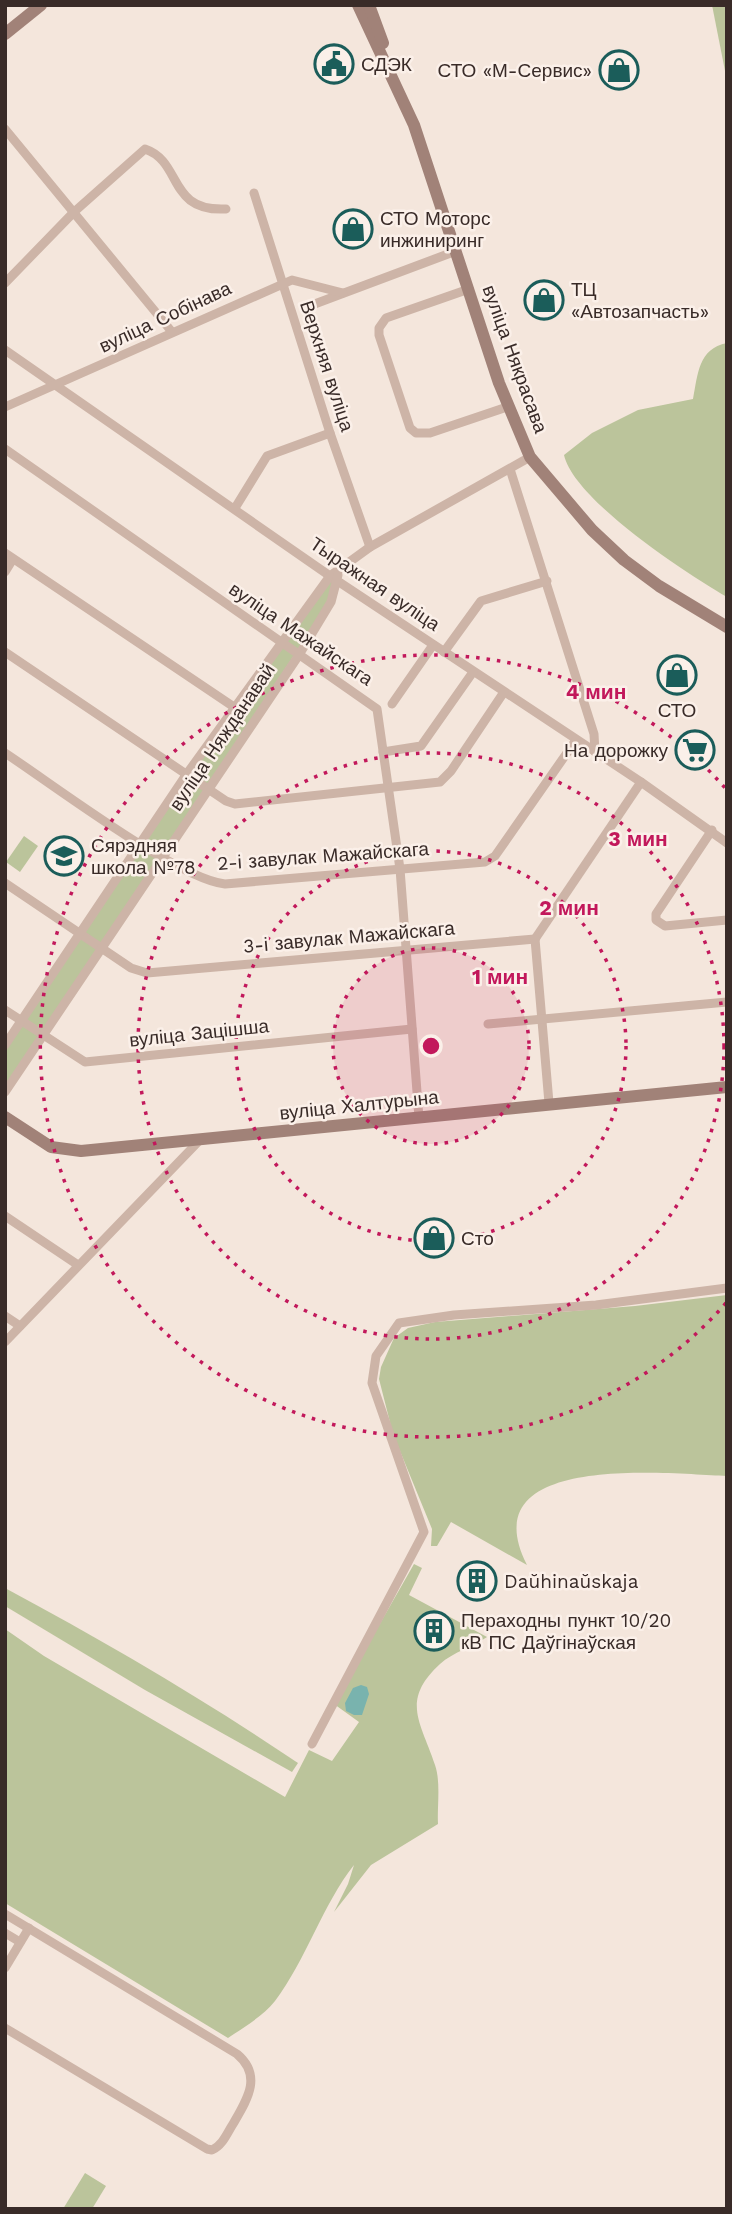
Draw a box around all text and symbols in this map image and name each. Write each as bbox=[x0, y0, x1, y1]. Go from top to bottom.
public building icon: СДЭК bbox=[313, 43, 355, 85]
shop icon: СТО «М-Сервис» bbox=[598, 49, 640, 91]
place label: СДЭК bbox=[361, 53, 412, 76]
place label: СТО «М-Сервис» bbox=[438, 59, 592, 82]
place label: СТО Моторс инжиниринг bbox=[380, 207, 490, 252]
shop icon: СТО Моторс инжиниринг bbox=[332, 208, 374, 250]
street label: вуліца Собінава bbox=[95, 276, 235, 358]
place label: ТЦ «Автозапчасть» bbox=[571, 278, 709, 323]
shop icon: ТЦ «Автозапчасть» bbox=[523, 279, 565, 321]
street label: вуліца Някрасава bbox=[478, 282, 553, 437]
street label: Верхняя вуліца bbox=[295, 298, 359, 435]
street label: Тыражная вуліца bbox=[306, 532, 445, 636]
street label: вуліца Мажайскага bbox=[225, 577, 378, 691]
shop icon: СТО bbox=[656, 654, 698, 696]
street label: вуліца Няжданавай bbox=[164, 659, 280, 815]
text: 4 мин bbox=[566, 679, 626, 704]
place label: СТО bbox=[658, 699, 696, 722]
supermarket icon: На дорожку bbox=[674, 729, 716, 771]
place label: На дорожку bbox=[564, 739, 668, 762]
text: 3 мин bbox=[608, 826, 668, 851]
place label: Сярэдняя школа №78 bbox=[91, 834, 196, 879]
school or university icon: Сярэдняя школа №78 bbox=[43, 835, 85, 877]
street label: 2-і завулак Мажайскага bbox=[216, 837, 430, 875]
text: 2 мин bbox=[539, 895, 599, 920]
street label: 3-і завулак Мажайскага bbox=[242, 916, 456, 958]
text: 1 мин bbox=[472, 964, 528, 989]
street label: вуліца Зацішша bbox=[128, 1014, 270, 1052]
centre of rings bbox=[419, 1034, 443, 1058]
street label: вуліца Халтурына bbox=[278, 1085, 440, 1125]
shop icon: Сто bbox=[413, 1217, 455, 1259]
place label: Сто bbox=[461, 1227, 494, 1250]
building icon: Daŭhinaŭskaja bbox=[456, 1560, 498, 1602]
place label: Daŭhinaŭskaja bbox=[504, 1570, 639, 1593]
place label: Пераходны пункт 10/20 кВ ПС Даўгінаўская bbox=[461, 1609, 671, 1654]
building icon: Пераходны пункт 10/20 кВ ПС Даўгінаўская bbox=[413, 1610, 455, 1652]

